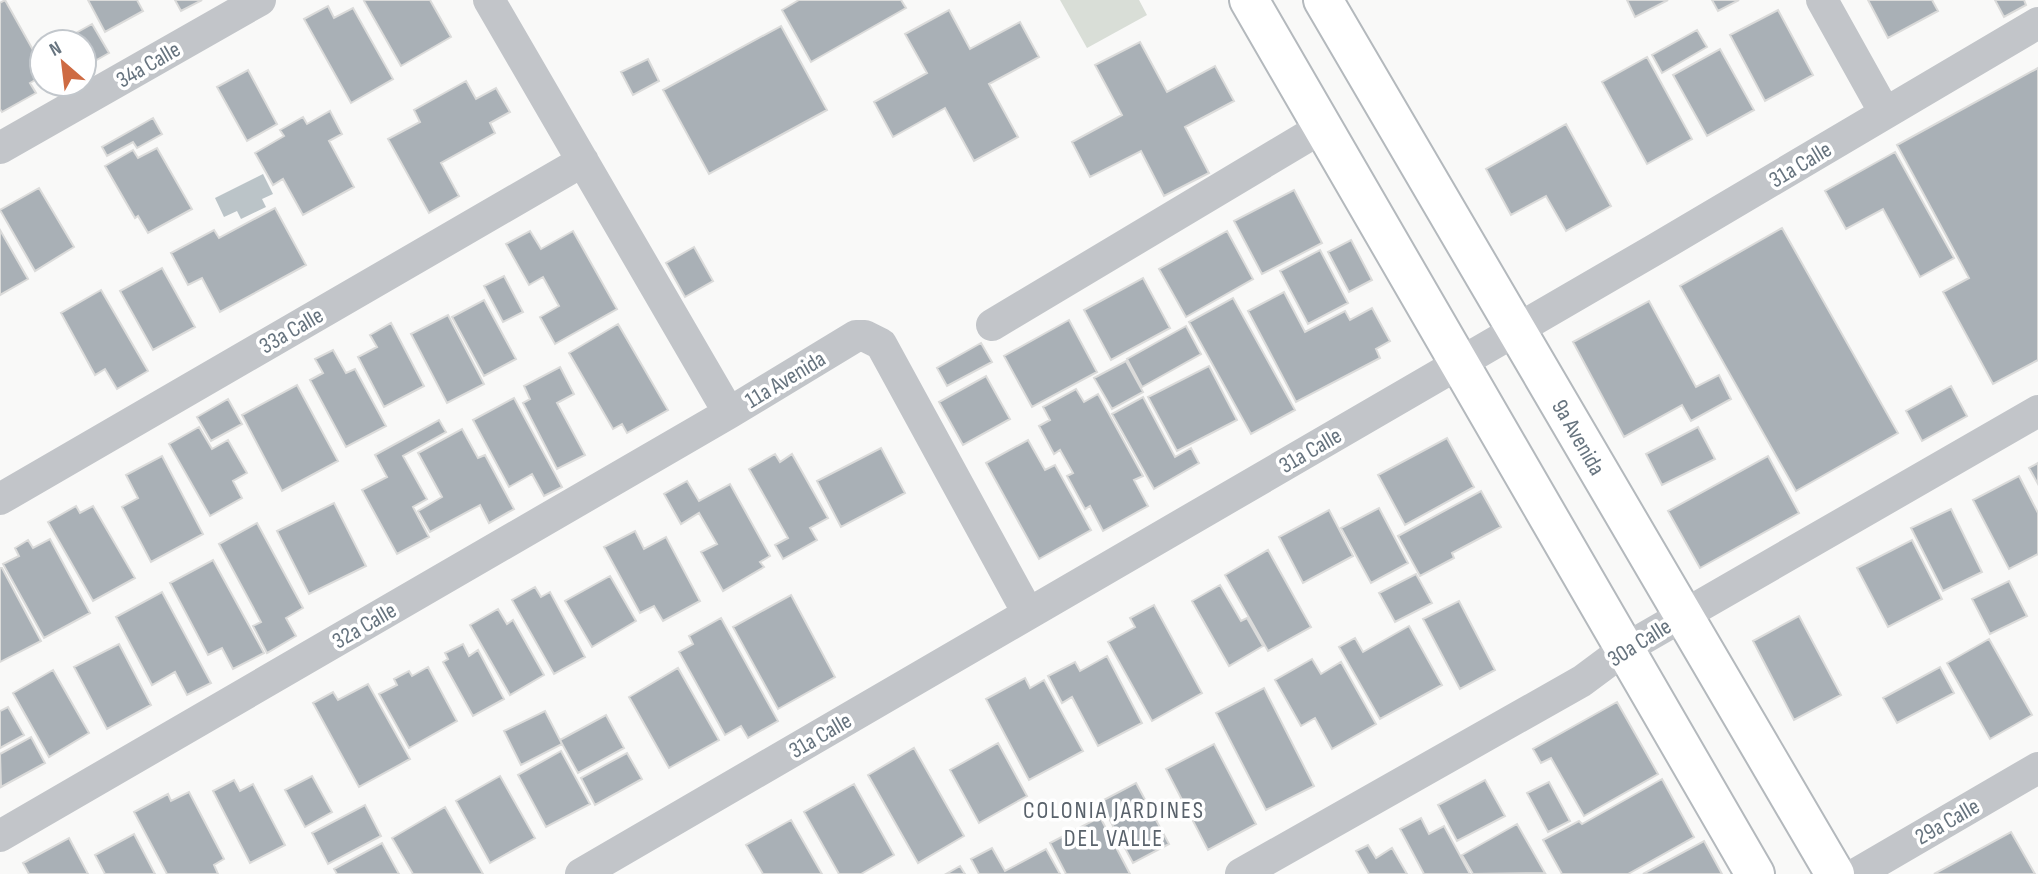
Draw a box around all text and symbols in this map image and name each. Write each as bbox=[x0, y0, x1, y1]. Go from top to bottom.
north arrow bbox=[28, 28, 98, 98]
street label: 34a Calle bbox=[112, 35, 185, 94]
text: N bbox=[46, 37, 66, 62]
street label: 31a Calle bbox=[1764, 135, 1837, 194]
street label: 33a Calle bbox=[255, 301, 328, 360]
street label: 11a Avenida bbox=[740, 345, 831, 415]
street label: 9a Avenida bbox=[1545, 395, 1611, 480]
street label: 31a Calle bbox=[1274, 422, 1347, 480]
street label: 32a Calle bbox=[328, 596, 401, 655]
street label: 30a Calle bbox=[1603, 612, 1677, 673]
street label: 31a Calle bbox=[784, 707, 857, 765]
street label: 29a Calle bbox=[1910, 792, 1985, 851]
district label: COLONIA JARDINES DEL VALLE bbox=[1023, 796, 1205, 853]

